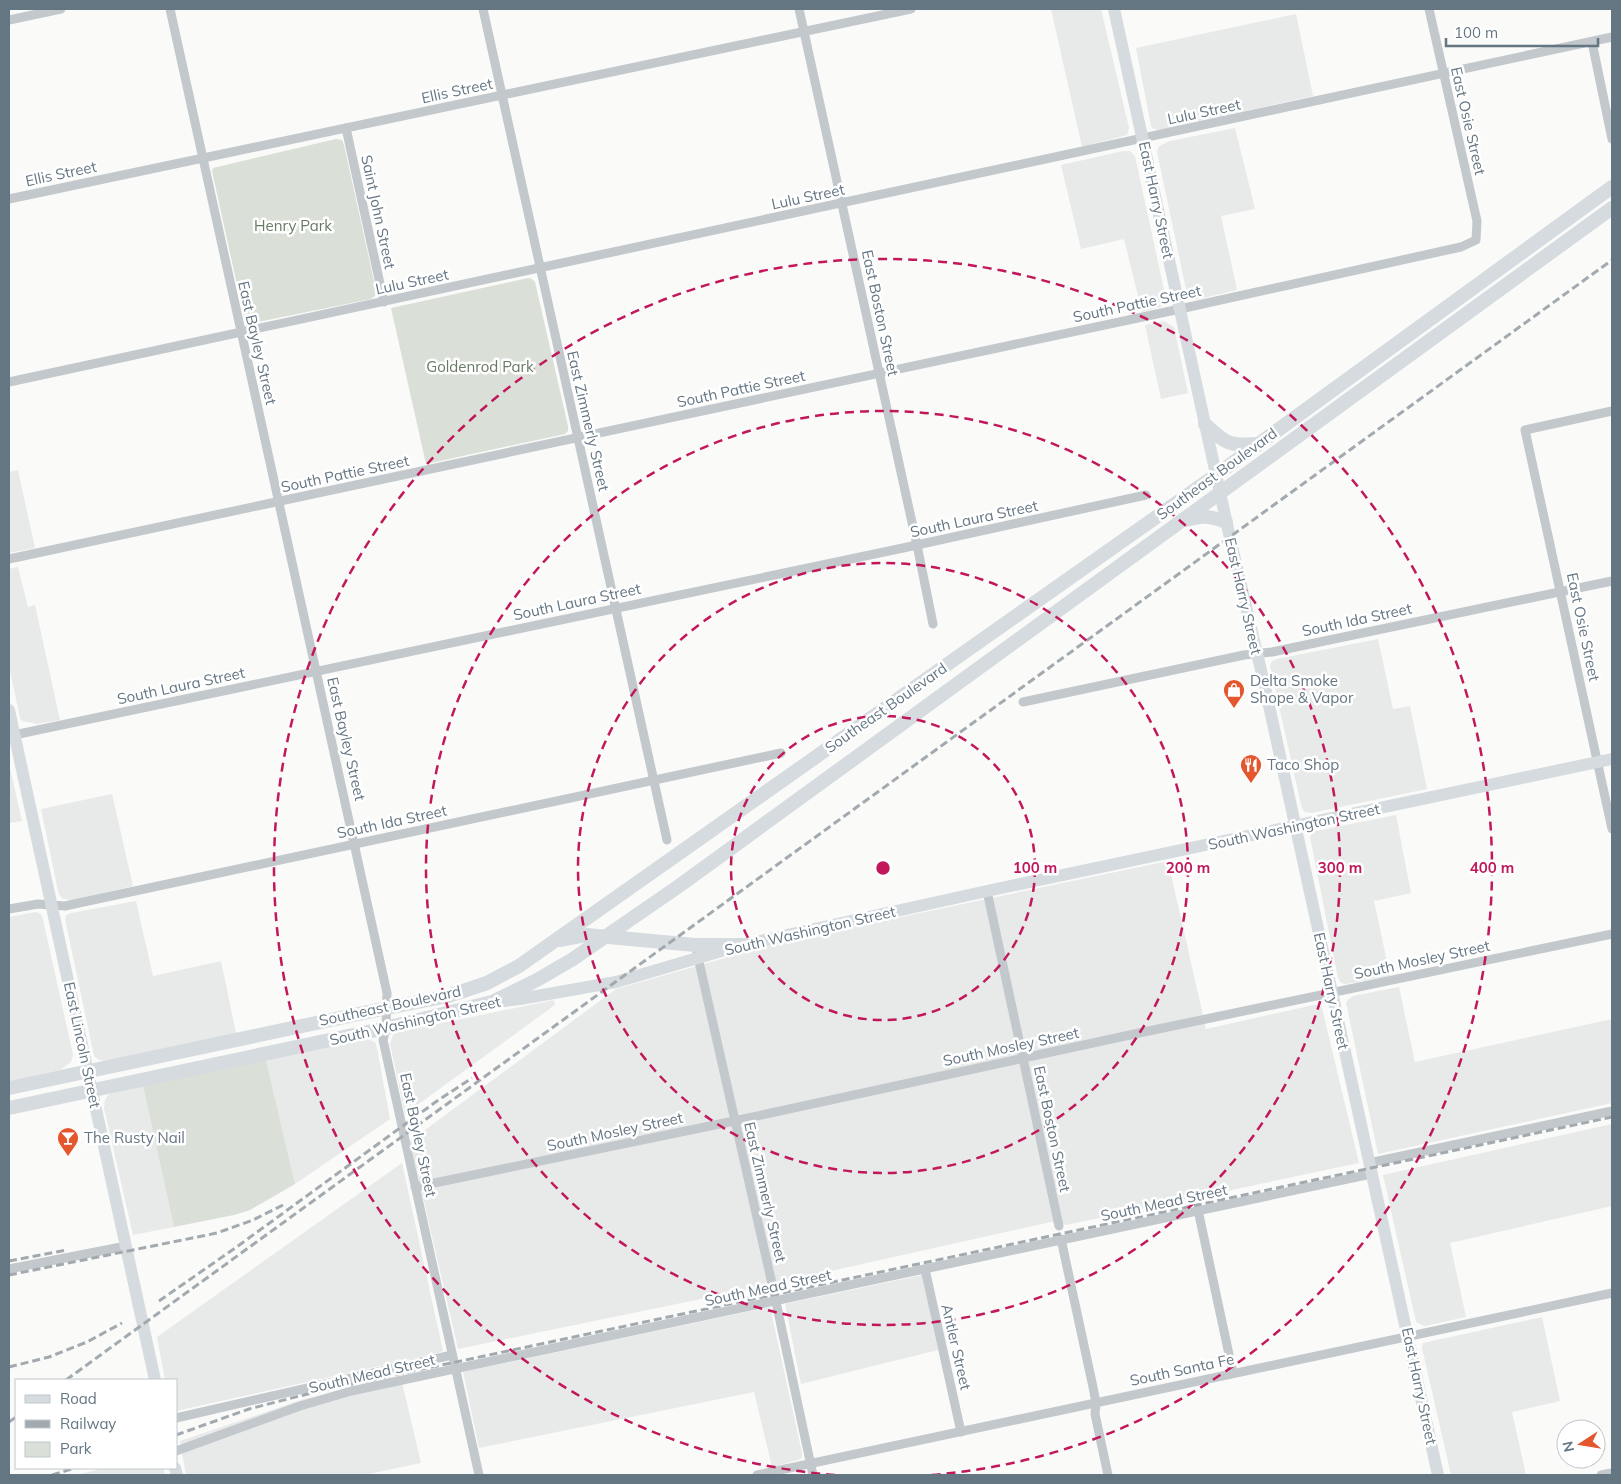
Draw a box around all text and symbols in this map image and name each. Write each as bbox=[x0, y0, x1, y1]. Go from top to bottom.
scale bar bbox=[1446, 15, 1598, 47]
text: 100 m bbox=[1454, 23, 1498, 42]
street label: East Osie Street bbox=[1447, 65, 1490, 177]
street label: Ellis Street bbox=[420, 74, 494, 107]
street label: Lulu Street bbox=[1166, 94, 1242, 129]
street label: East Harry Street bbox=[1135, 140, 1178, 260]
street label: Saint John Street bbox=[357, 153, 400, 271]
street label: Ellis Street bbox=[24, 157, 98, 190]
street label: Lulu Street bbox=[770, 179, 846, 214]
park label: Henry Park bbox=[254, 216, 332, 235]
street label: East Boston Street bbox=[858, 248, 903, 378]
street label: Lulu Street bbox=[374, 264, 450, 299]
street label: East Bayley Street bbox=[234, 279, 281, 407]
street label: South Pattie Street bbox=[1071, 281, 1203, 326]
street label: East Zimmerly Street bbox=[563, 349, 614, 493]
park label: Goldenrod Park bbox=[426, 357, 534, 376]
street label: South Pattie Street bbox=[675, 366, 807, 411]
street label: Southeast Boulevard bbox=[1153, 423, 1281, 524]
street label: South Pattie Street bbox=[279, 451, 411, 496]
street label: South Laura Street bbox=[908, 496, 1040, 541]
street label: East Harry Street bbox=[1221, 536, 1266, 656]
street label: East Osie Street bbox=[1563, 571, 1604, 683]
street label: South Laura Street bbox=[511, 579, 643, 624]
street label: South Ida Street bbox=[1300, 599, 1414, 640]
street label: Southeast Boulevard bbox=[821, 658, 950, 757]
street label: South Laura Street bbox=[115, 663, 247, 708]
place label: Delta Smoke Shope & Vapor bbox=[1250, 671, 1354, 707]
street label: East Bayley Street bbox=[323, 675, 370, 803]
shop icon: Delta Smoke Shope & Vapor bbox=[1222, 678, 1246, 709]
restaurant icon: Taco Shop bbox=[1239, 753, 1263, 784]
place label: Taco Shop bbox=[1267, 755, 1339, 774]
street label: South Washington Street bbox=[1206, 799, 1381, 854]
street label: South Ida Street bbox=[335, 801, 449, 842]
text: 100 m bbox=[1013, 858, 1057, 877]
text: 200 m bbox=[1166, 858, 1210, 877]
text: 300 m bbox=[1318, 858, 1362, 877]
text: 400 m bbox=[1470, 858, 1514, 877]
centre of rings bbox=[874, 859, 892, 877]
street label: South Washington Street bbox=[723, 902, 897, 959]
street label: East Harry Street bbox=[1310, 931, 1353, 1051]
street label: South Mosley Street bbox=[1352, 936, 1492, 983]
street label: East Lincoln Street bbox=[60, 980, 105, 1110]
street label: Southeast Boulevard bbox=[317, 981, 463, 1030]
street label: South Washington Street bbox=[328, 992, 502, 1049]
street label: South Mosley Street bbox=[941, 1023, 1081, 1070]
street label: East Boston Street bbox=[1030, 1064, 1075, 1194]
street label: East Bayley Street bbox=[396, 1071, 441, 1199]
street label: South Mosley Street bbox=[545, 1108, 685, 1155]
street label: East Zimmerly Street bbox=[740, 1120, 791, 1264]
bar icon: The Rusty Nail bbox=[56, 1126, 80, 1157]
place label: The Rusty Nail bbox=[84, 1128, 185, 1147]
street label: South Mead Street bbox=[1099, 1180, 1229, 1225]
street label: South Mead Street bbox=[703, 1265, 833, 1310]
street label: Antler Street bbox=[937, 1302, 976, 1392]
street label: East Harry Street bbox=[1398, 1326, 1441, 1446]
street label: South Santa Fe bbox=[1128, 1349, 1236, 1390]
street label: South Mead Street bbox=[307, 1350, 437, 1397]
legend bbox=[15, 1379, 178, 1469]
text: Road bbox=[60, 1389, 97, 1408]
text: Railway bbox=[60, 1414, 116, 1433]
north arrow bbox=[1556, 1419, 1606, 1469]
text: Park bbox=[60, 1439, 92, 1458]
text: N bbox=[1558, 1440, 1578, 1454]

